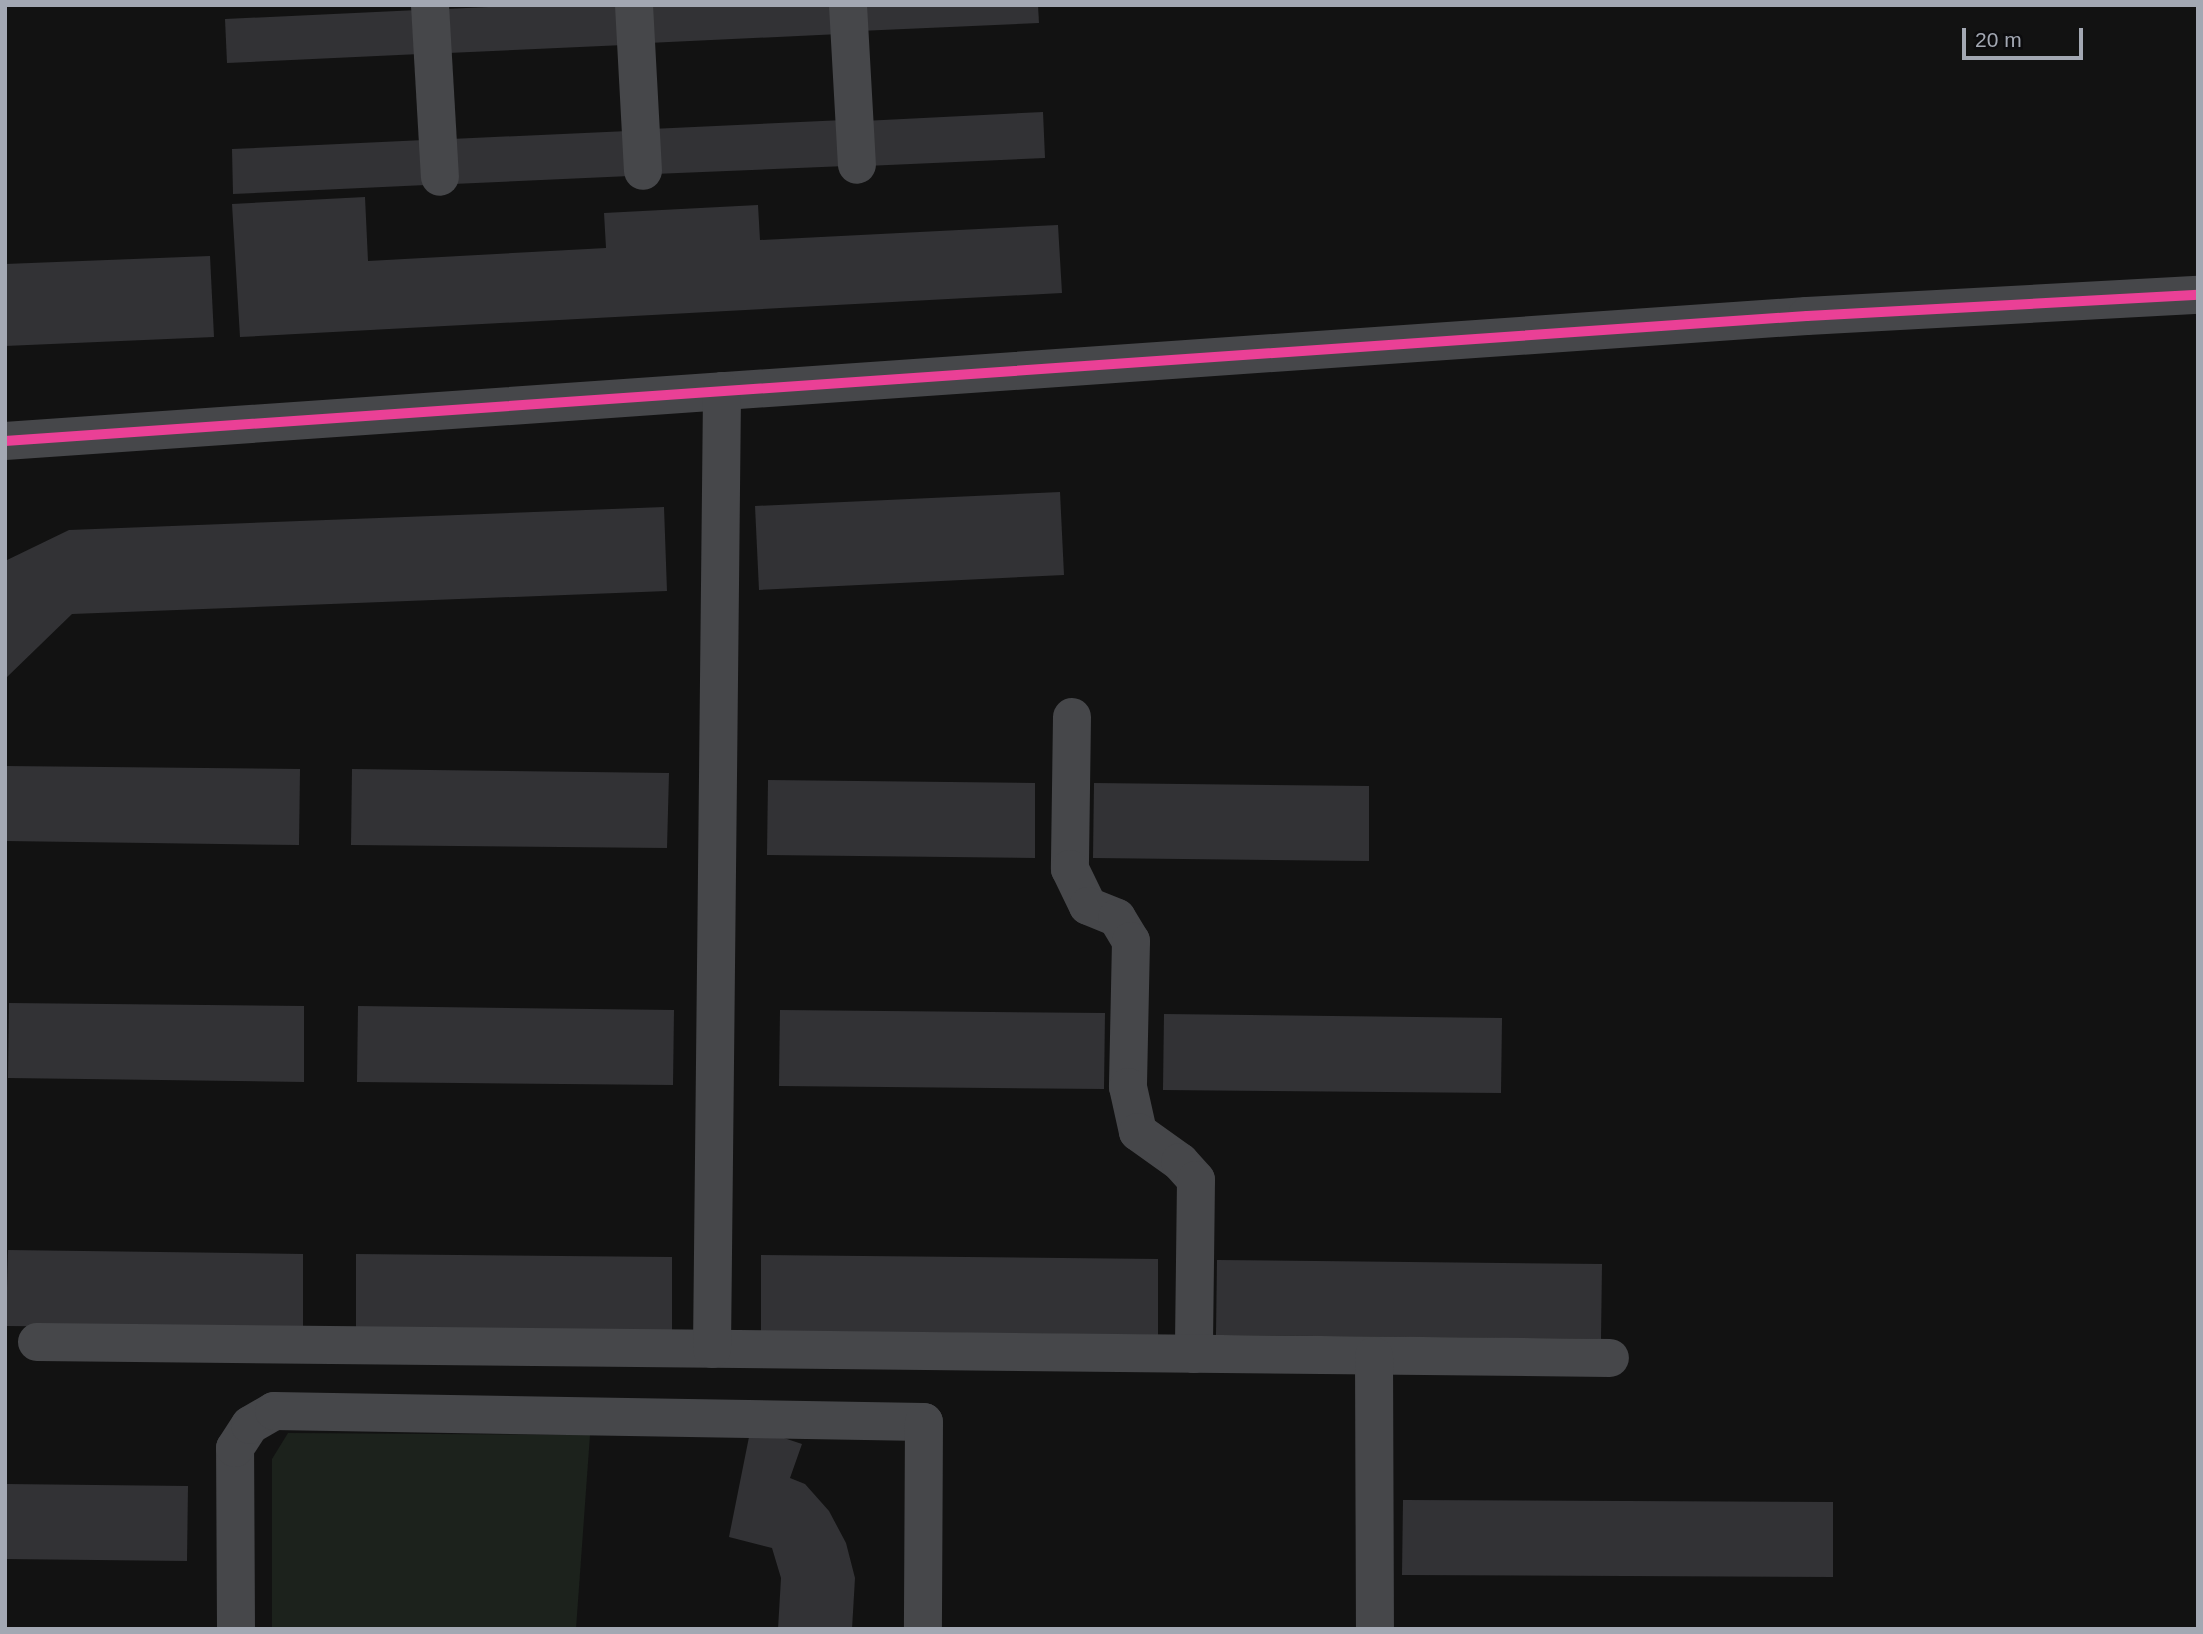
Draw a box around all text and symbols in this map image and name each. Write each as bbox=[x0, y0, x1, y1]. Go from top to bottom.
scale bar bbox=[1965, 14, 2086, 58]
text: 20 m bbox=[1975, 28, 2022, 51]

